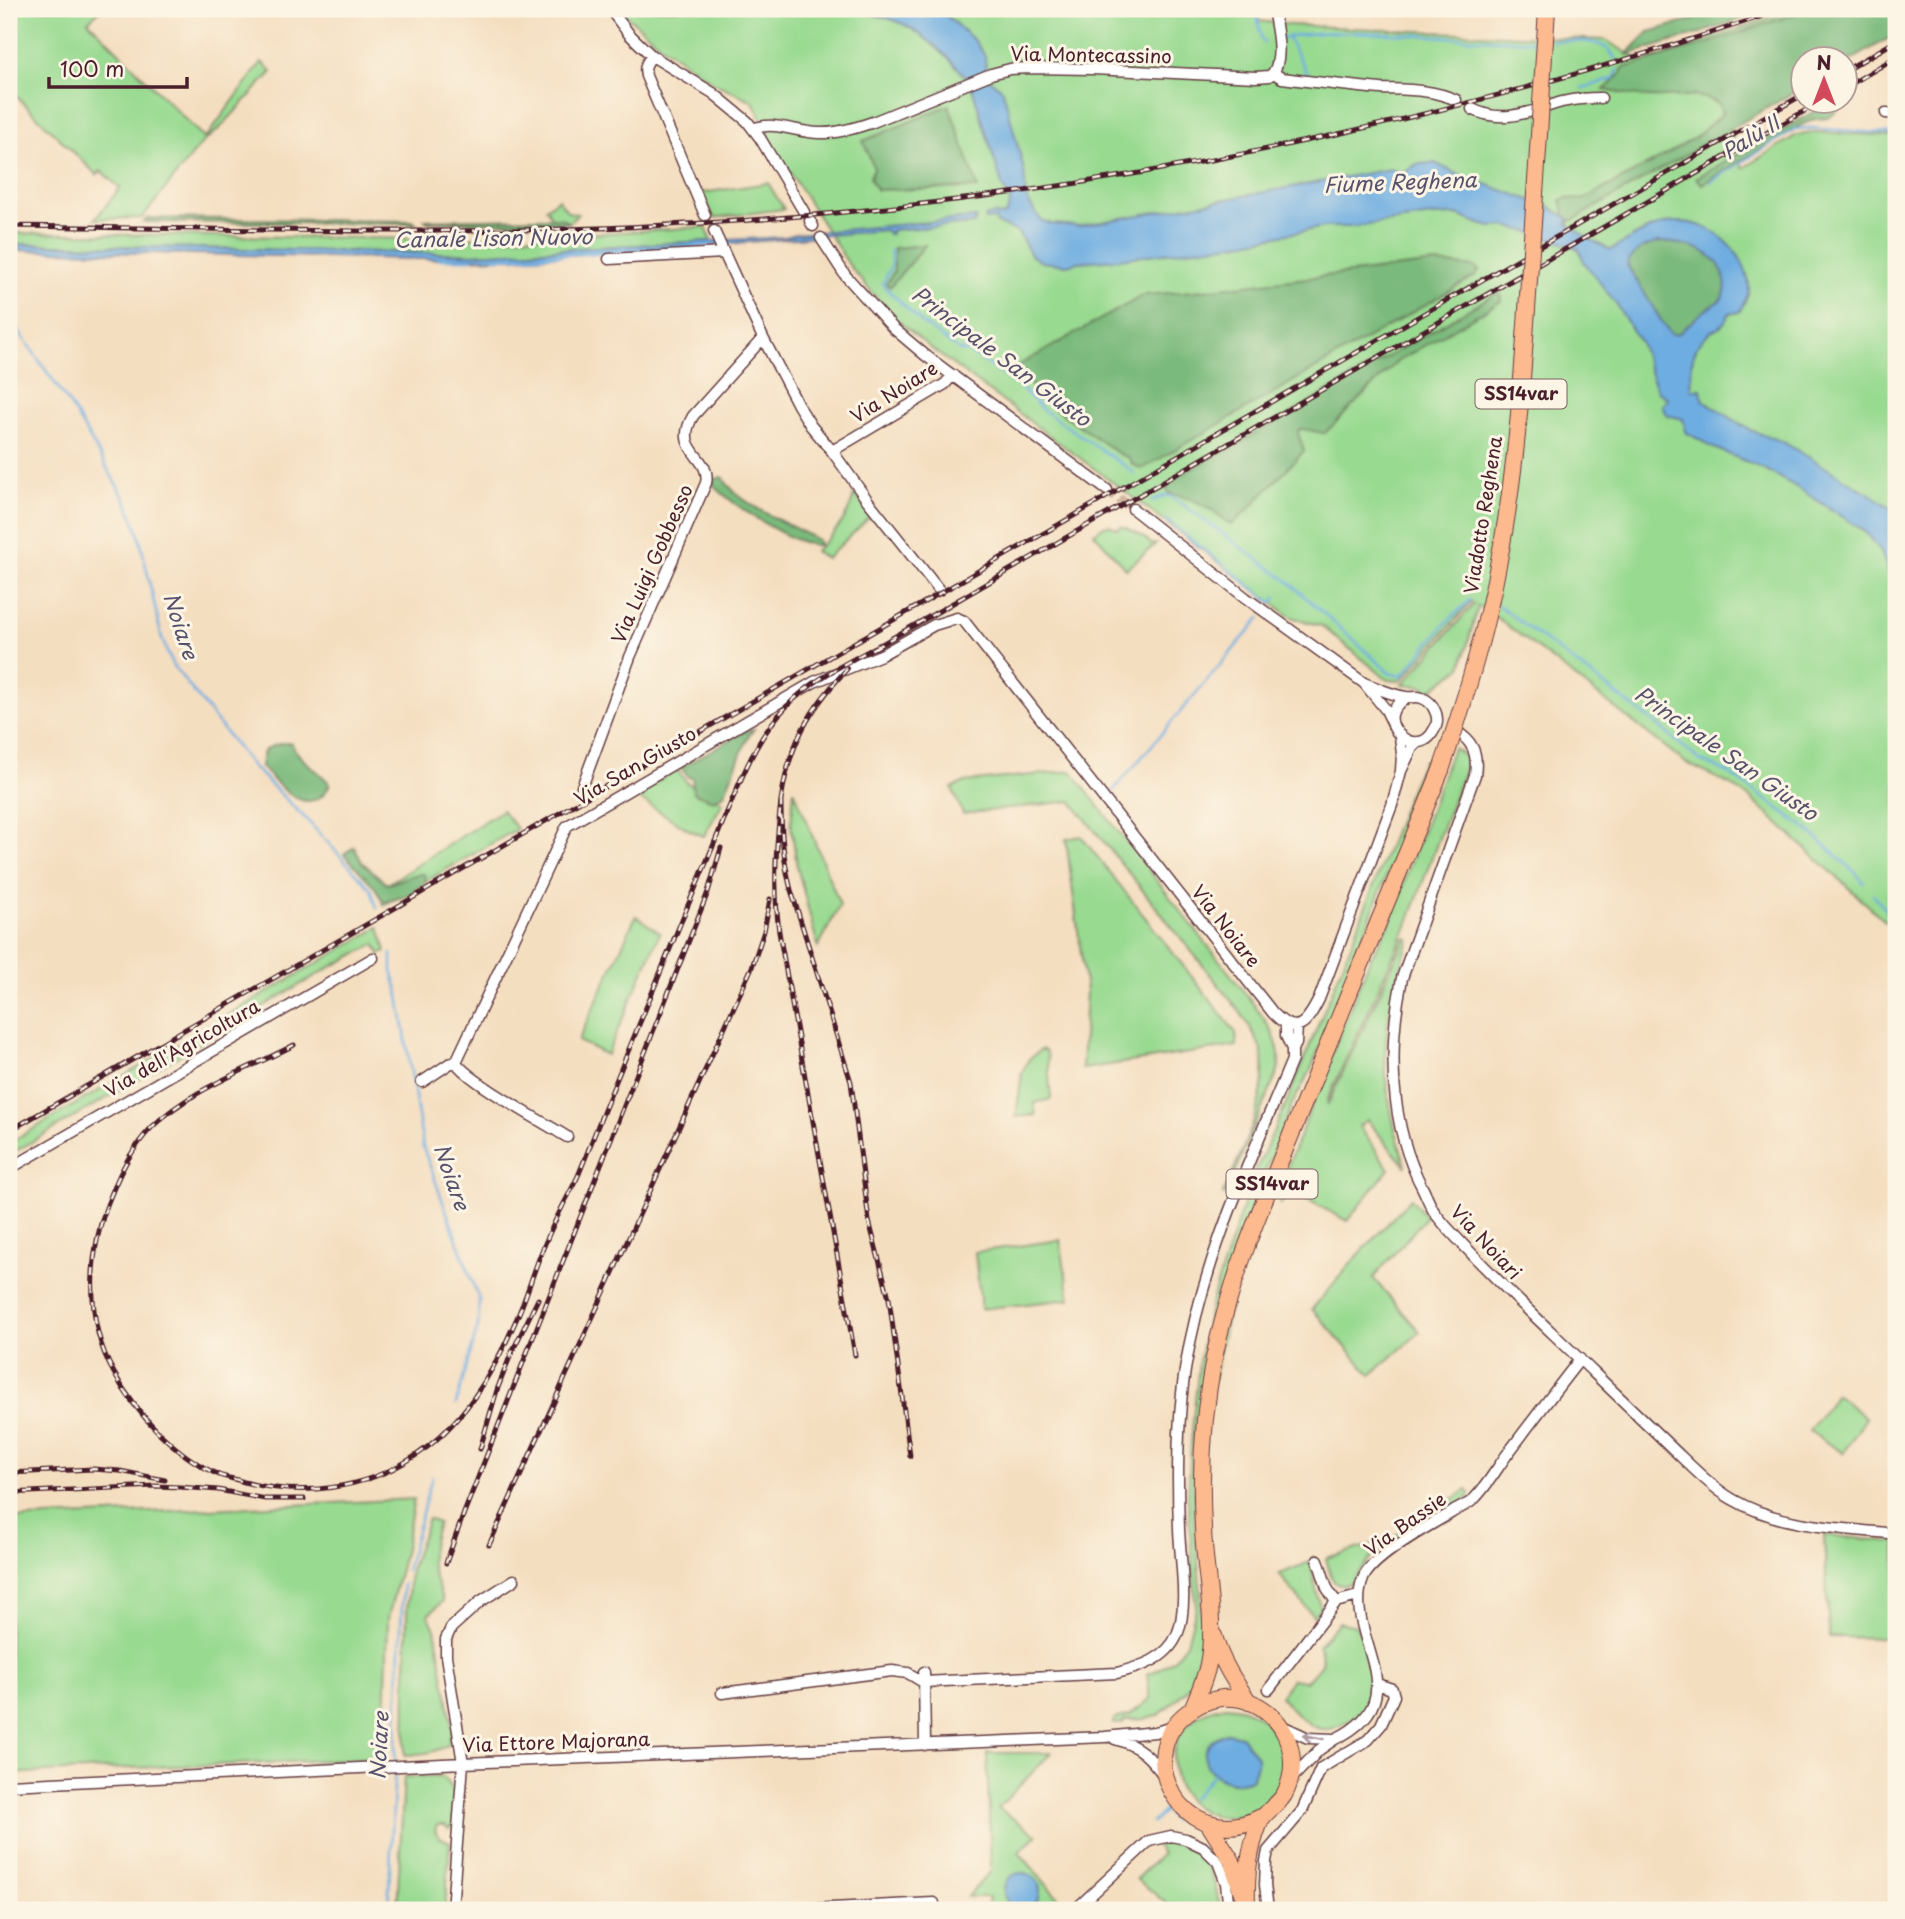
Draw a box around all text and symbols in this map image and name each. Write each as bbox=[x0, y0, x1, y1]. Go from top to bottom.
street label: Via Montecassino bbox=[1010, 39, 1172, 69]
scale bar bbox=[49, 46, 187, 90]
north arrow bbox=[1790, 46, 1860, 116]
text: N bbox=[1816, 48, 1832, 76]
text: 100 m bbox=[60, 52, 124, 84]
water label: Palù II bbox=[1715, 105, 1787, 166]
water label: Fiume Reghena bbox=[1323, 162, 1478, 200]
water label: Canale Lison Nuovo bbox=[393, 219, 594, 255]
water label: Principale San Giusto bbox=[906, 277, 1099, 434]
street label: Via Noiare bbox=[844, 353, 943, 429]
road number: SS14var bbox=[1476, 380, 1566, 408]
street label: Viadotto Reghena bbox=[1456, 434, 1508, 596]
street label: Via Luigi Gobbesso bbox=[603, 479, 699, 648]
water label: Noiare bbox=[156, 588, 208, 665]
water label: Principale San Giusto bbox=[1629, 677, 1826, 828]
street label: Via San Giusto bbox=[568, 719, 701, 811]
street label: Via Noiare bbox=[1186, 878, 1268, 973]
street label: Via dell'Agricoltura bbox=[98, 991, 265, 1103]
water label: Noiare bbox=[427, 1139, 480, 1216]
road number: SS14var bbox=[1226, 1170, 1318, 1198]
street label: Via Noiari bbox=[1445, 1198, 1529, 1285]
street label: Via Bassie bbox=[1358, 1485, 1451, 1562]
water label: Noiare bbox=[360, 1709, 396, 1781]
street label: Via Ettore Majorana bbox=[462, 1724, 650, 1758]
one-way arrow bbox=[1302, 1730, 1324, 1743]

